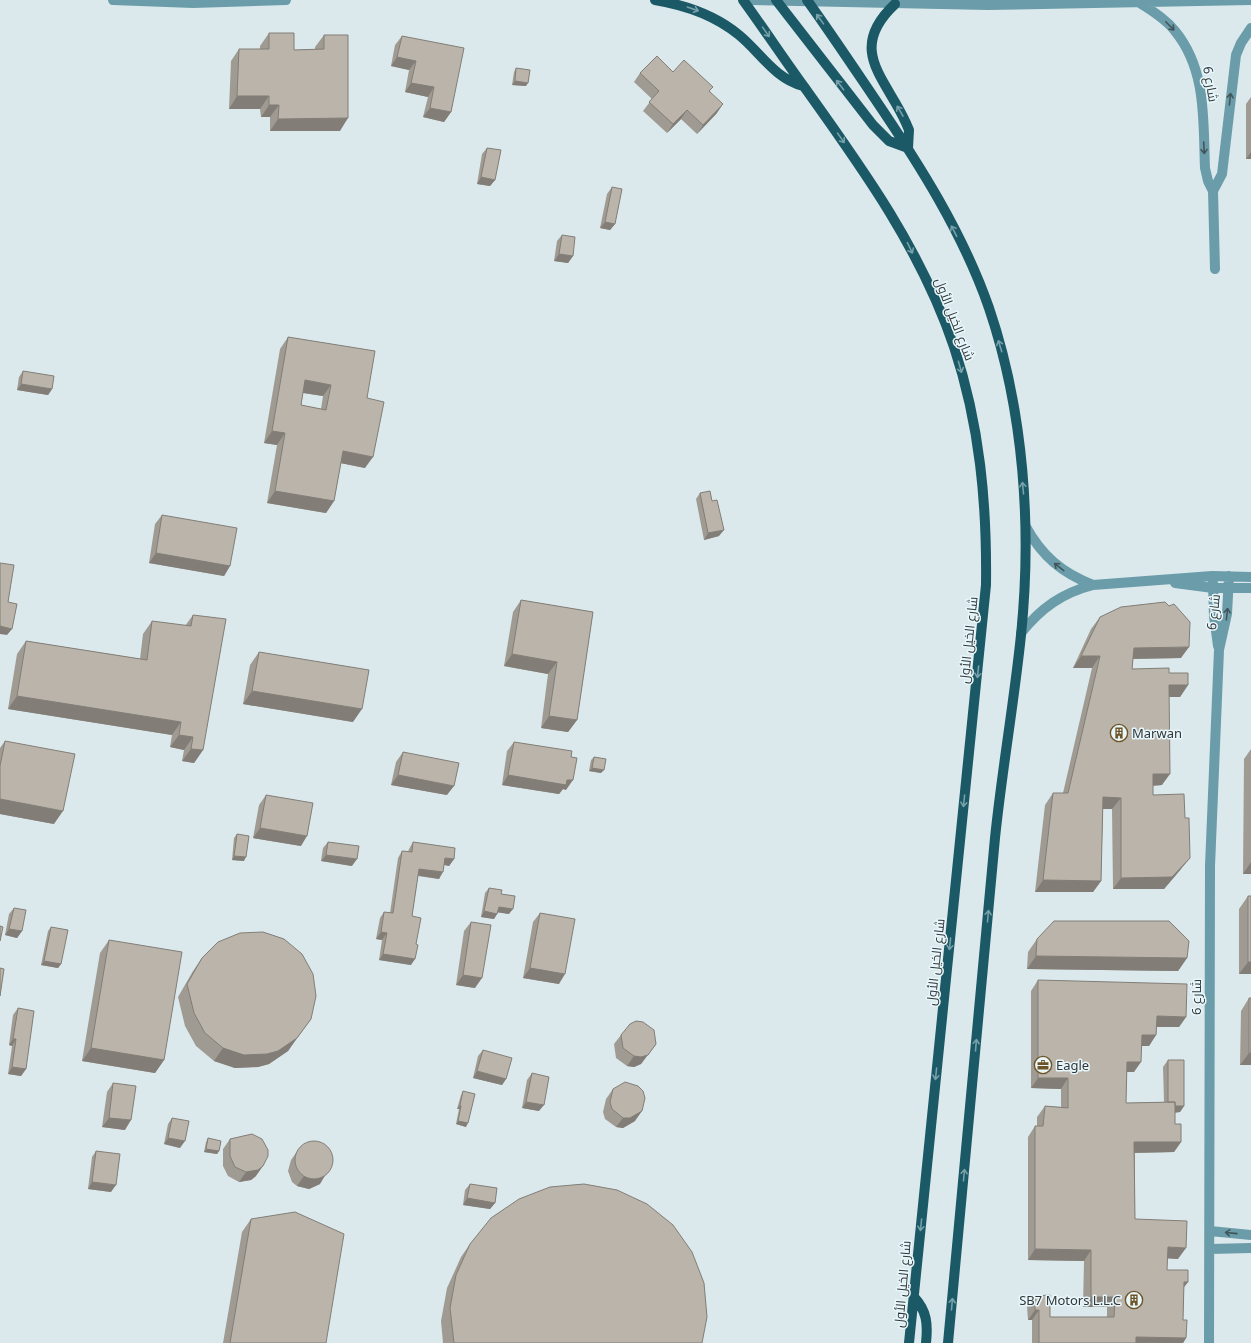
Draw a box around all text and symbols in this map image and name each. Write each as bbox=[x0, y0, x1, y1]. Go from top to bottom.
one-way arrow bbox=[686, 6, 698, 14]
one-way arrow bbox=[816, 14, 824, 25]
one-way arrow bbox=[1165, 21, 1175, 31]
one-way arrow bbox=[762, 26, 770, 37]
street label: شارع 6 bbox=[1199, 65, 1223, 103]
one-way arrow bbox=[836, 79, 845, 90]
one-way arrow bbox=[1226, 93, 1234, 106]
one-way arrow bbox=[896, 105, 904, 117]
one-way arrow bbox=[837, 132, 845, 143]
one-way arrow bbox=[1200, 141, 1208, 154]
one-way arrow bbox=[950, 225, 957, 237]
one-way arrow bbox=[907, 241, 914, 253]
street label: شارع الخيل الأول bbox=[931, 275, 979, 363]
one-way arrow bbox=[996, 340, 1003, 353]
one-way arrow bbox=[957, 361, 964, 374]
one-way arrow bbox=[1019, 482, 1026, 495]
one-way arrow bbox=[1053, 563, 1064, 571]
street label: شارع 6 bbox=[1202, 593, 1224, 631]
street label: شارع الخيل الأول bbox=[954, 596, 982, 684]
one-way arrow bbox=[1223, 607, 1231, 620]
one-way arrow bbox=[974, 665, 981, 678]
building icon: Marwan bbox=[1109, 723, 1129, 743]
place label: Marwan bbox=[1132, 724, 1182, 742]
one-way arrow bbox=[961, 794, 968, 807]
one-way arrow bbox=[984, 910, 992, 923]
street label: شارع الخيل الأول bbox=[921, 918, 949, 1006]
one-way arrow bbox=[946, 937, 953, 950]
street label: شارع 6 bbox=[1187, 979, 1205, 1015]
one-way arrow bbox=[972, 1039, 980, 1052]
office icon: Eagle bbox=[1033, 1055, 1053, 1075]
place label: Eagle bbox=[1056, 1056, 1089, 1074]
one-way arrow bbox=[933, 1067, 940, 1080]
one-way arrow bbox=[960, 1169, 967, 1182]
one-way arrow bbox=[917, 1218, 924, 1231]
one-way arrow bbox=[1225, 1229, 1238, 1237]
street label: شارع الخيل الأول bbox=[889, 1240, 915, 1328]
building icon: SB7 Motors L.L.C bbox=[1124, 1290, 1144, 1310]
place label: SB7 Motors L.L.C bbox=[1019, 1291, 1121, 1309]
one-way arrow bbox=[948, 1298, 955, 1311]

